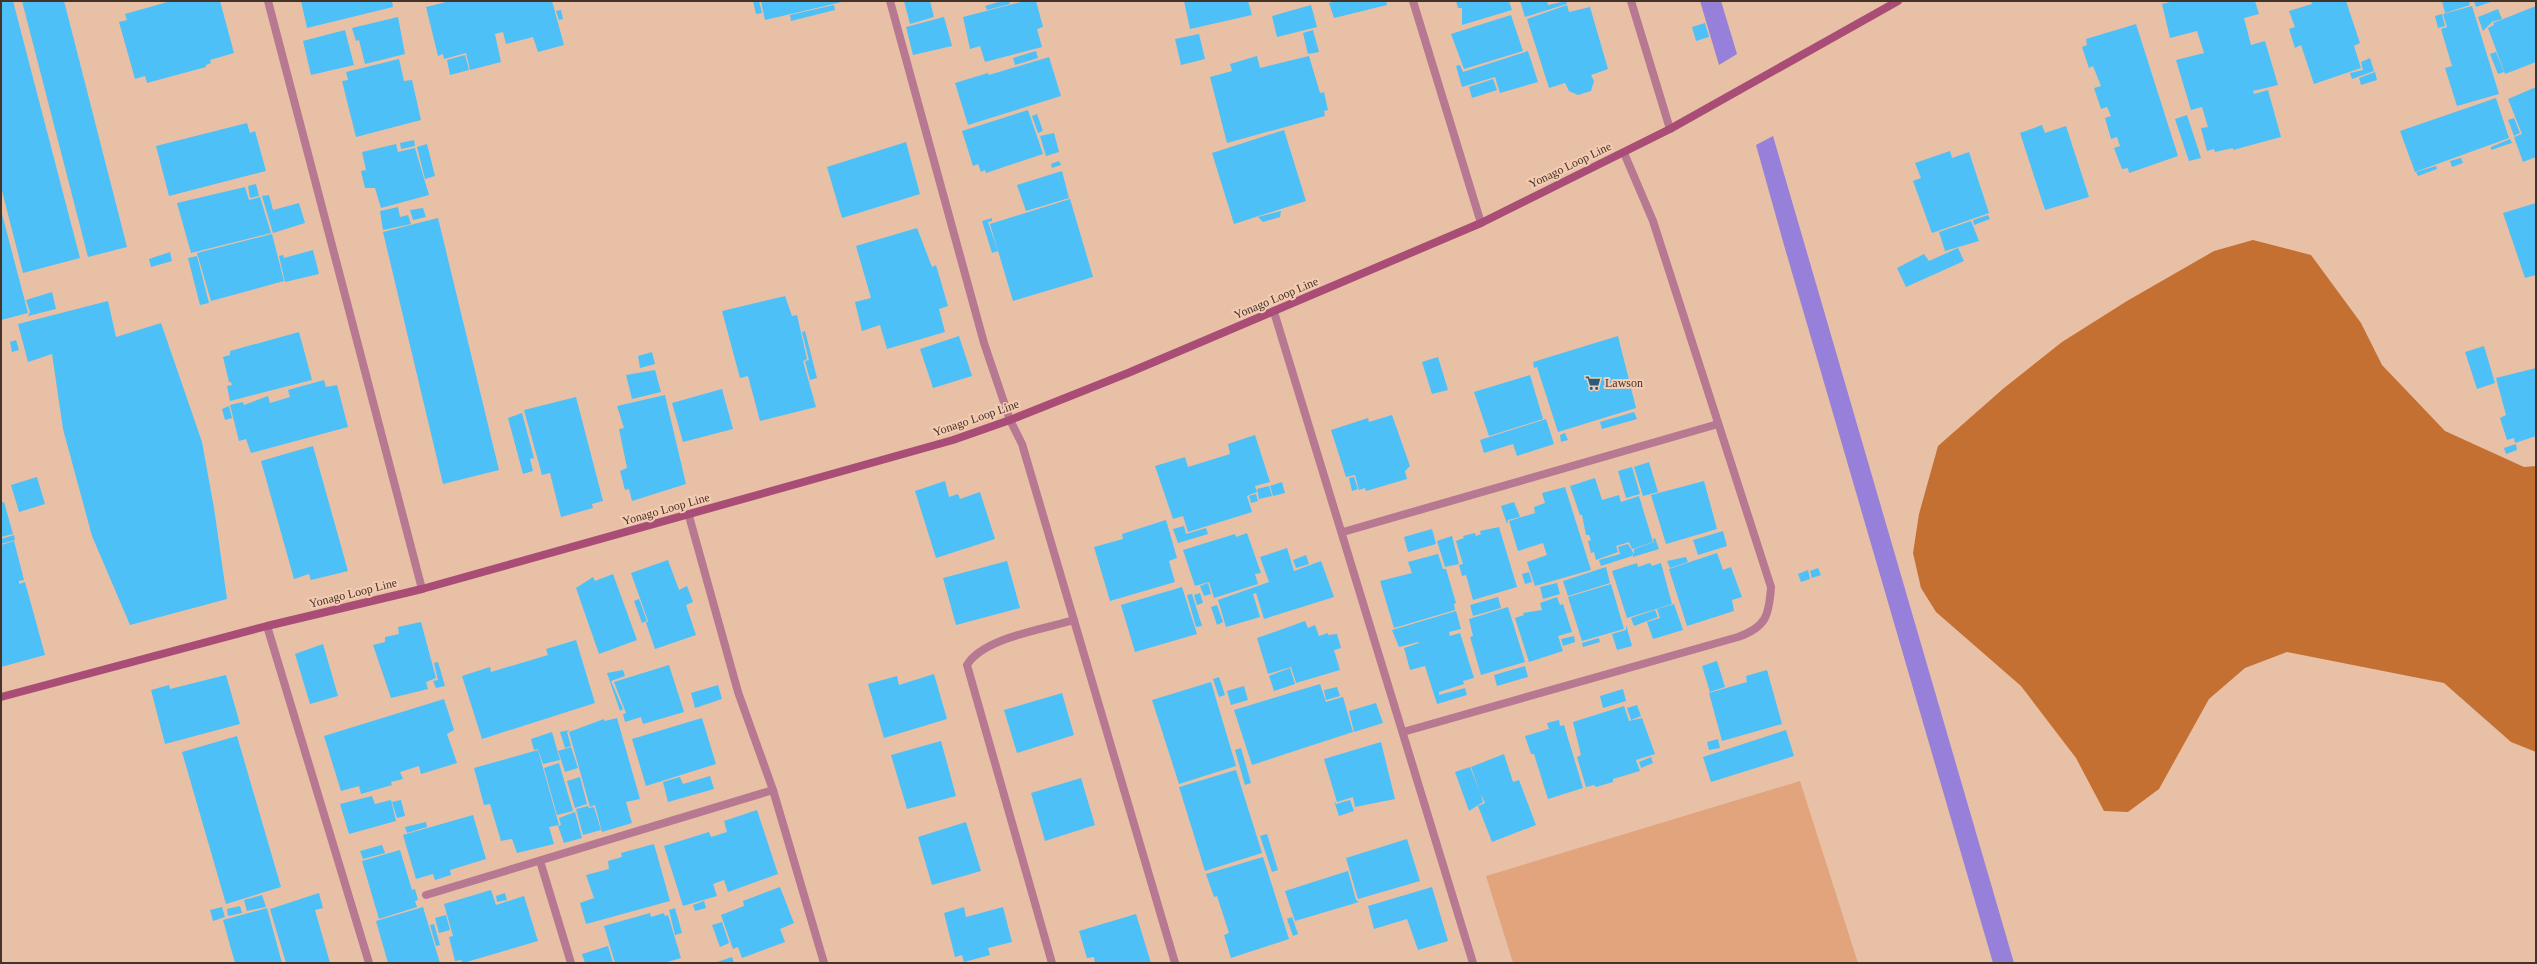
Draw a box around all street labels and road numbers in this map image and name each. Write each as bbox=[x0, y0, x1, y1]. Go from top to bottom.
street label: Yonago Loop Line bbox=[1526, 139, 1614, 191]
street label: Yonago Loop Line bbox=[1232, 274, 1320, 322]
street label: Yonago Loop Line bbox=[931, 397, 1021, 439]
street label: Yonago Loop Line bbox=[621, 490, 711, 528]
street label: Yonago Loop Line bbox=[308, 575, 398, 611]

